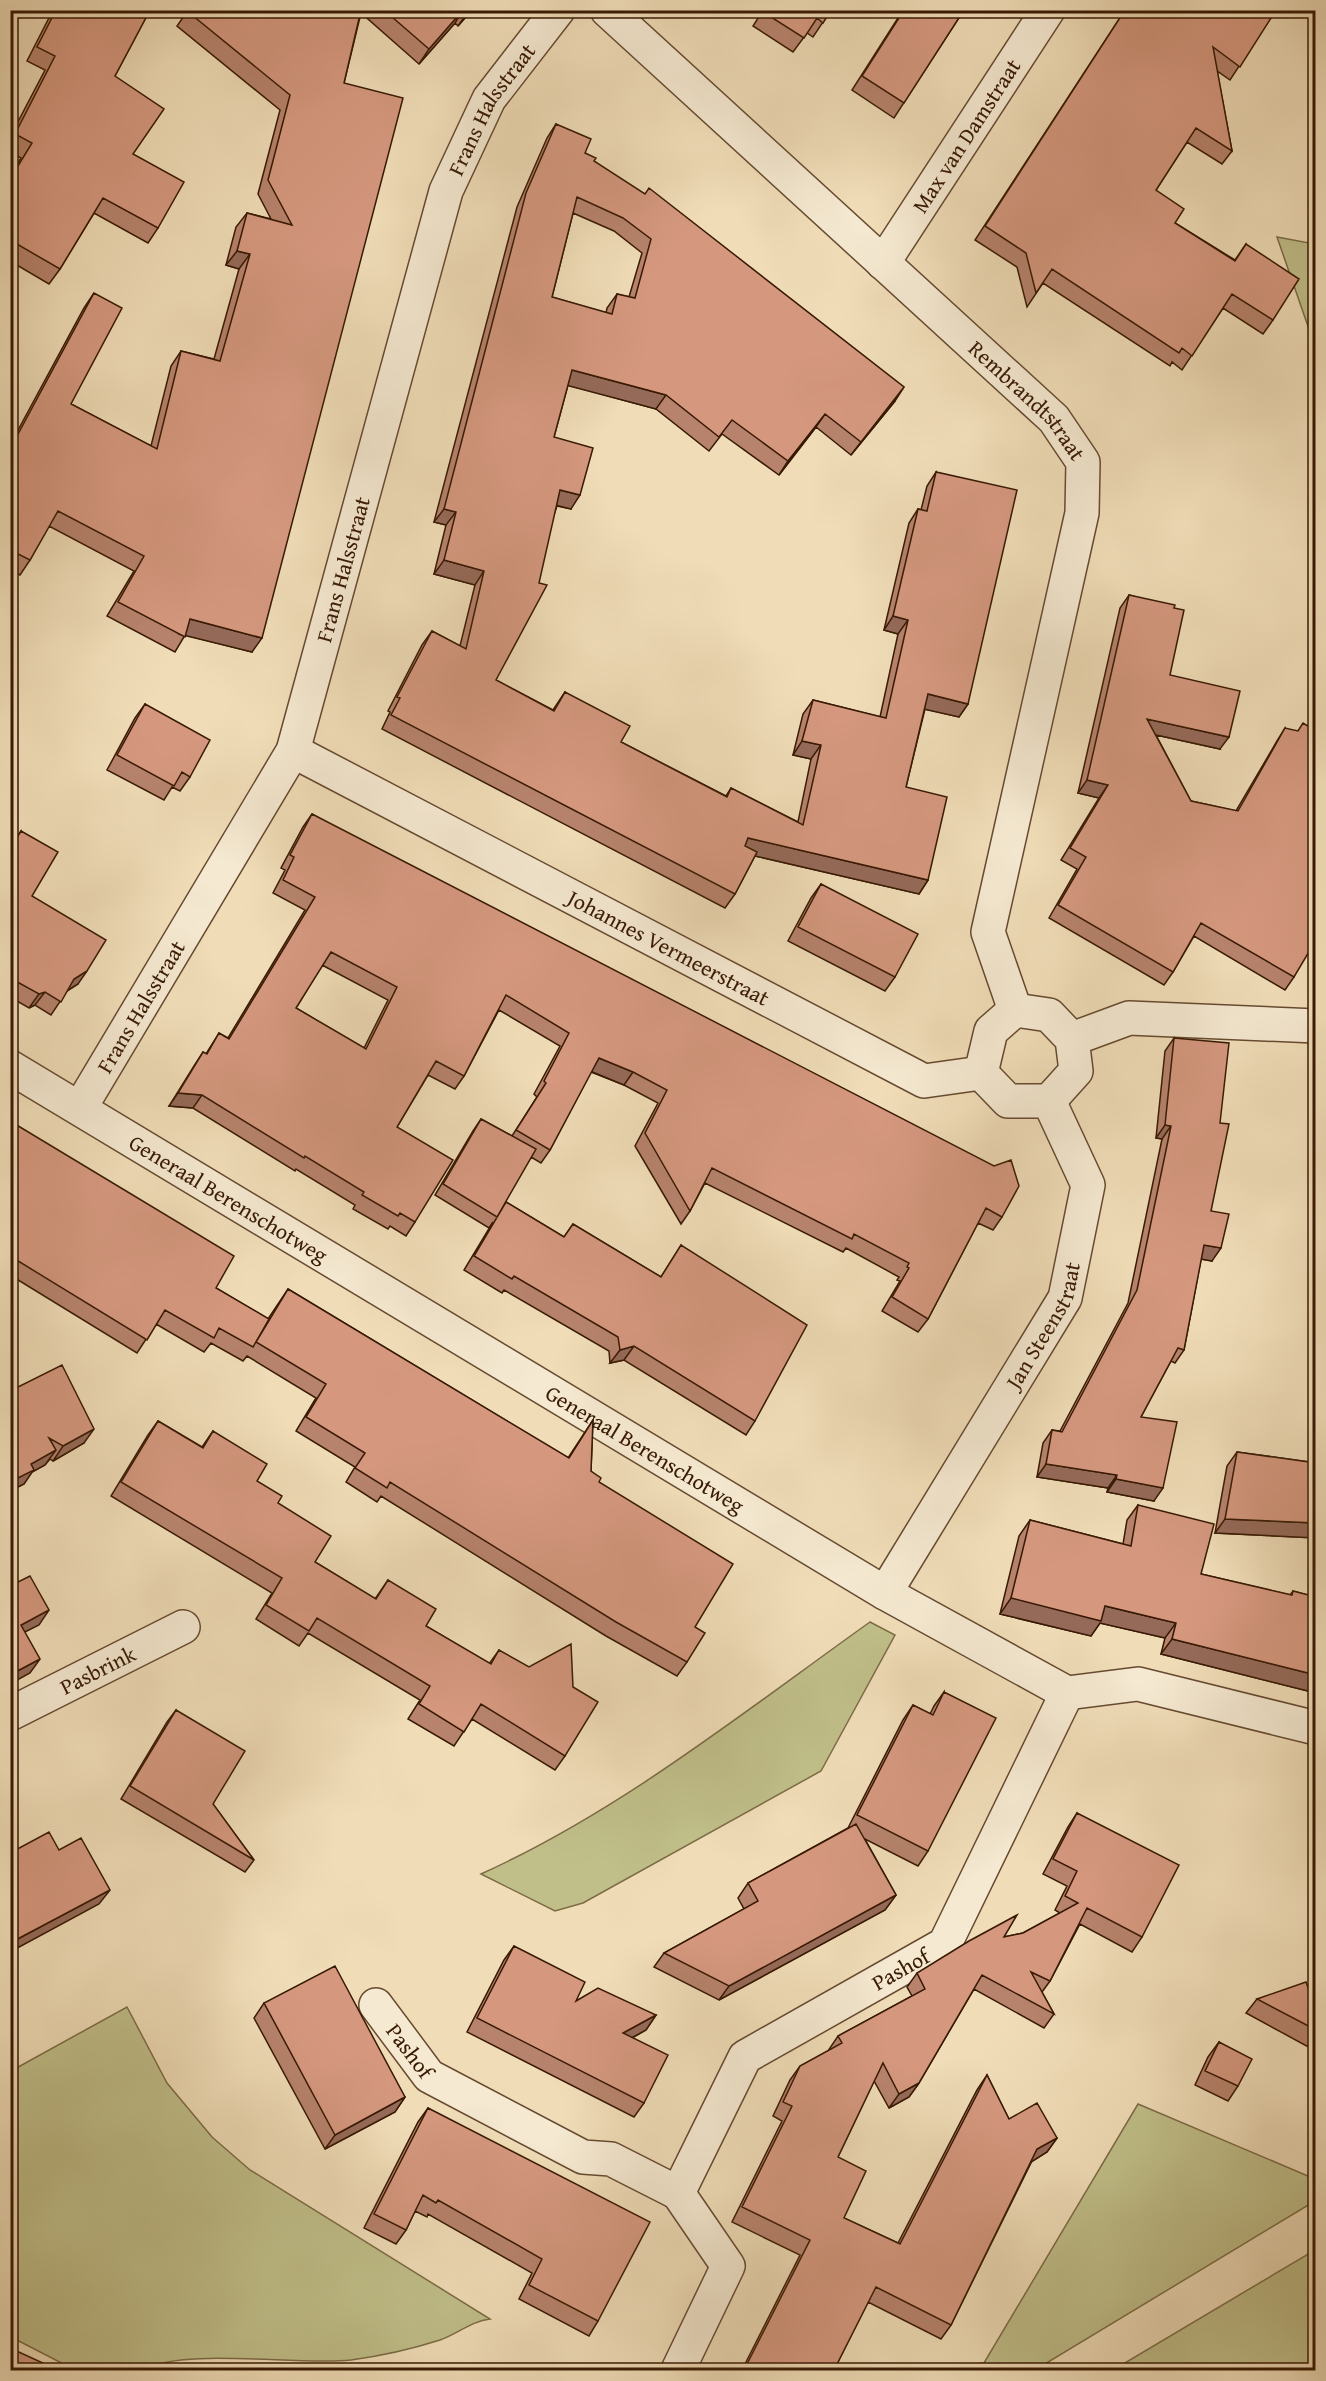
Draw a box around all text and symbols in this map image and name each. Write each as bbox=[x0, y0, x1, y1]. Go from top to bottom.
street label: Frans Halsstraat bbox=[439, 36, 543, 181]
street label: Max van Damstraat bbox=[904, 52, 1028, 219]
street label: Rembrandtstraat bbox=[962, 333, 1094, 467]
street label: Frans Halsstraat bbox=[307, 493, 378, 646]
street label: Johannes Vermeerstraat bbox=[559, 880, 775, 1014]
street label: Frans Halsstraat bbox=[88, 934, 193, 1079]
street label: Generaal Berenschotweg bbox=[123, 1126, 334, 1271]
street label: Jan Steenstraat bbox=[996, 1259, 1088, 1397]
street label: Generaal Berenschotweg bbox=[540, 1377, 751, 1521]
street label: Pasbrink bbox=[54, 1637, 142, 1702]
street label: Pashof bbox=[866, 1939, 938, 1998]
street label: Pashof bbox=[379, 2016, 443, 2087]

